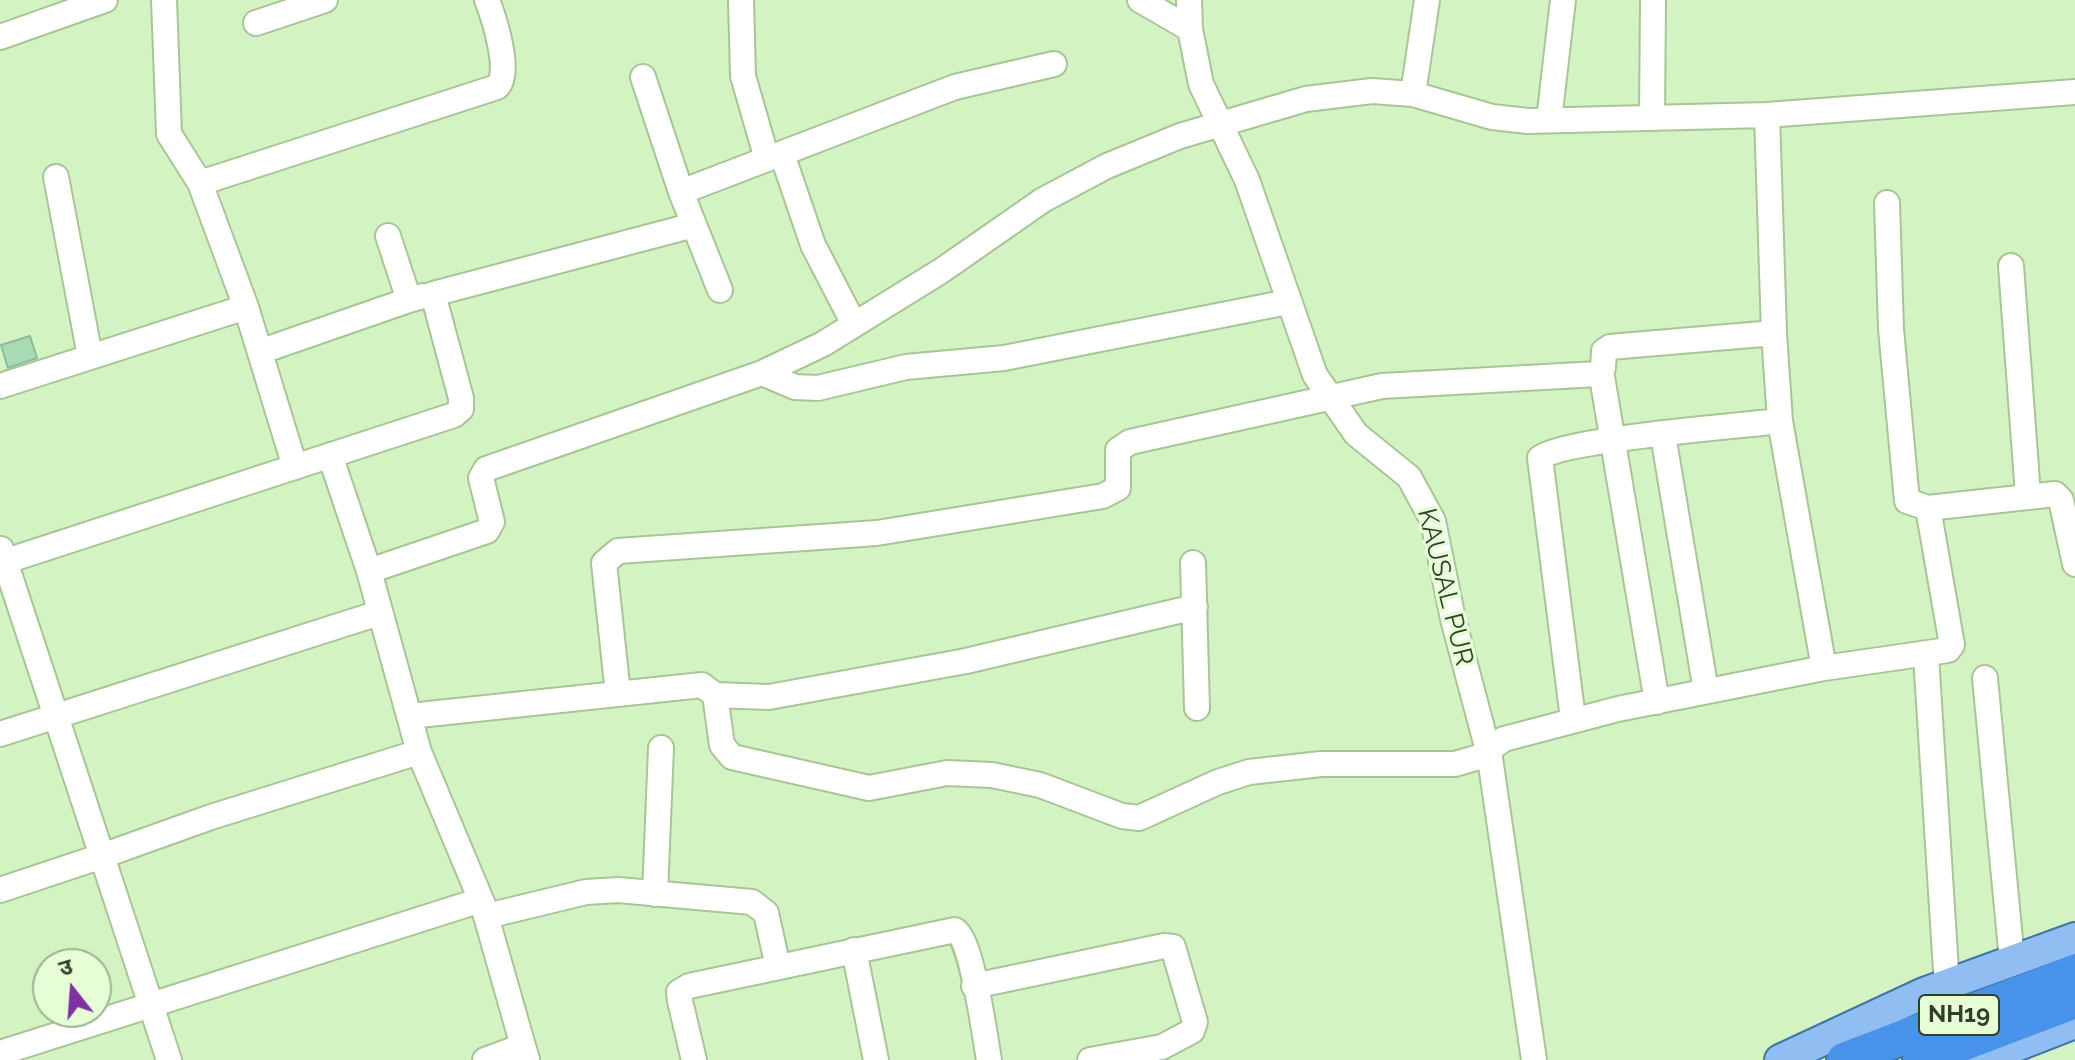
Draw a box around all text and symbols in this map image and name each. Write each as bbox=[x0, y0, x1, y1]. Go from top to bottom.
street label: KAUSAL PUR bbox=[1410, 505, 1480, 669]
north arrow bbox=[32, 948, 112, 1028]
text: उ bbox=[56, 953, 76, 981]
road number: NH19 bbox=[1919, 995, 1999, 1035]

